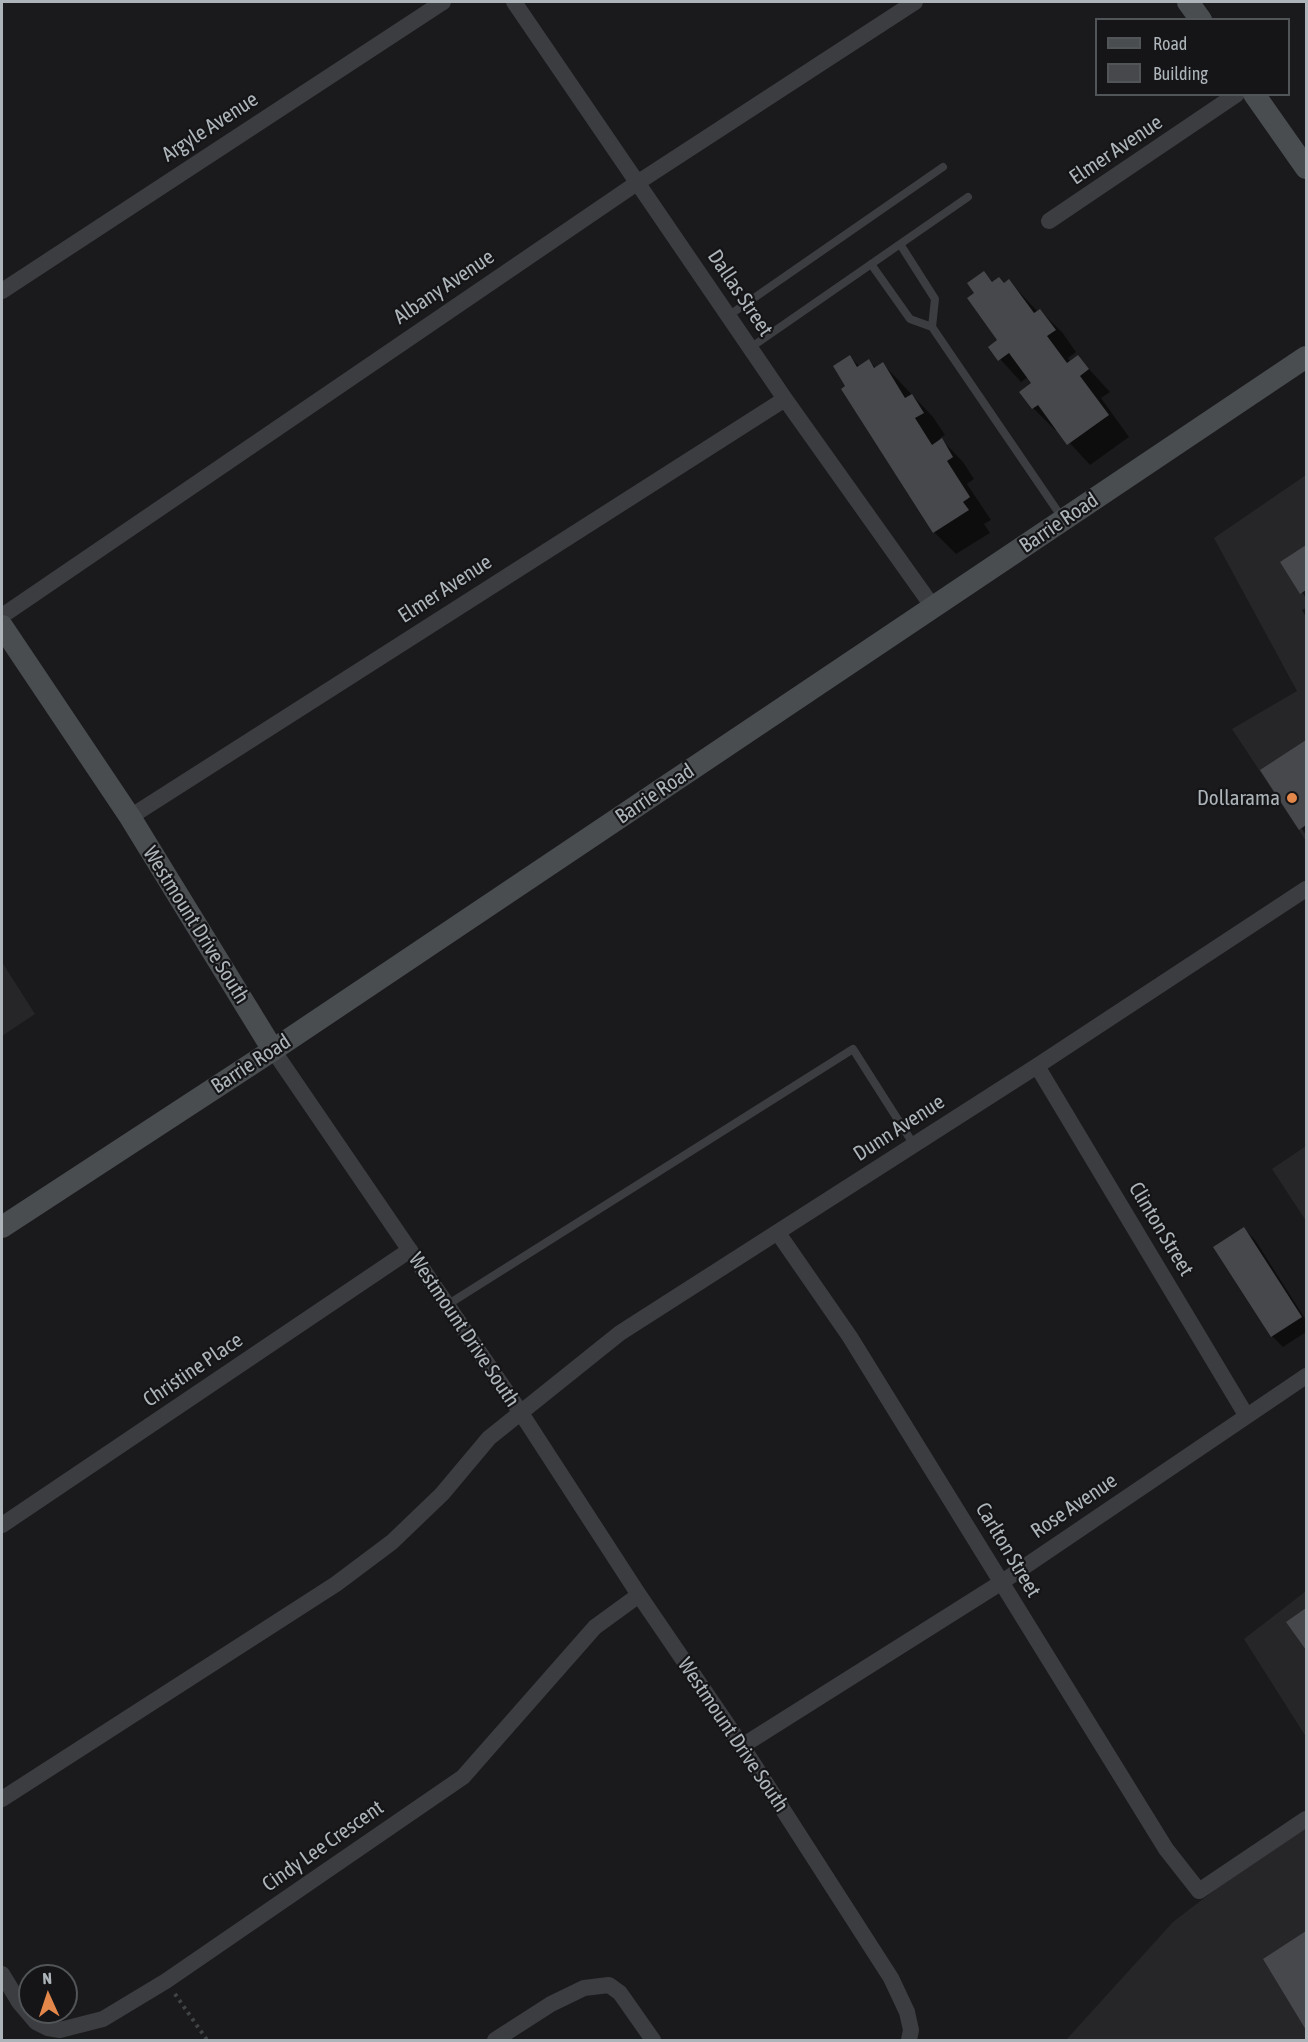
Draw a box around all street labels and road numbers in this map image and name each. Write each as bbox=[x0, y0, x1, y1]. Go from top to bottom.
street label: Argyle Avenue bbox=[157, 87, 263, 167]
street label: Elmer Avenue bbox=[1065, 110, 1167, 190]
street label: Albany Avenue bbox=[389, 244, 499, 330]
street label: Dallas Street bbox=[702, 245, 778, 341]
street label: Barrie Road bbox=[1015, 488, 1103, 558]
street label: Elmer Avenue bbox=[394, 549, 496, 629]
street label: Barrie Road bbox=[611, 759, 699, 829]
street label: Westmount Drive South bbox=[137, 842, 255, 1008]
street label: Barrie Road bbox=[207, 1029, 295, 1099]
street label: Dunn Avenue bbox=[849, 1089, 949, 1167]
street label: Clinton Street bbox=[1123, 1178, 1199, 1280]
street label: Westmount Drive South bbox=[403, 1248, 525, 1412]
street label: Christine Place bbox=[139, 1328, 247, 1412]
street label: Rose Avenue bbox=[1026, 1468, 1122, 1544]
street label: Carlton Street bbox=[970, 1498, 1046, 1602]
street label: Westmount Drive South bbox=[672, 1653, 794, 1817]
street label: Cindy Lee Crescent bbox=[258, 1795, 388, 1897]

